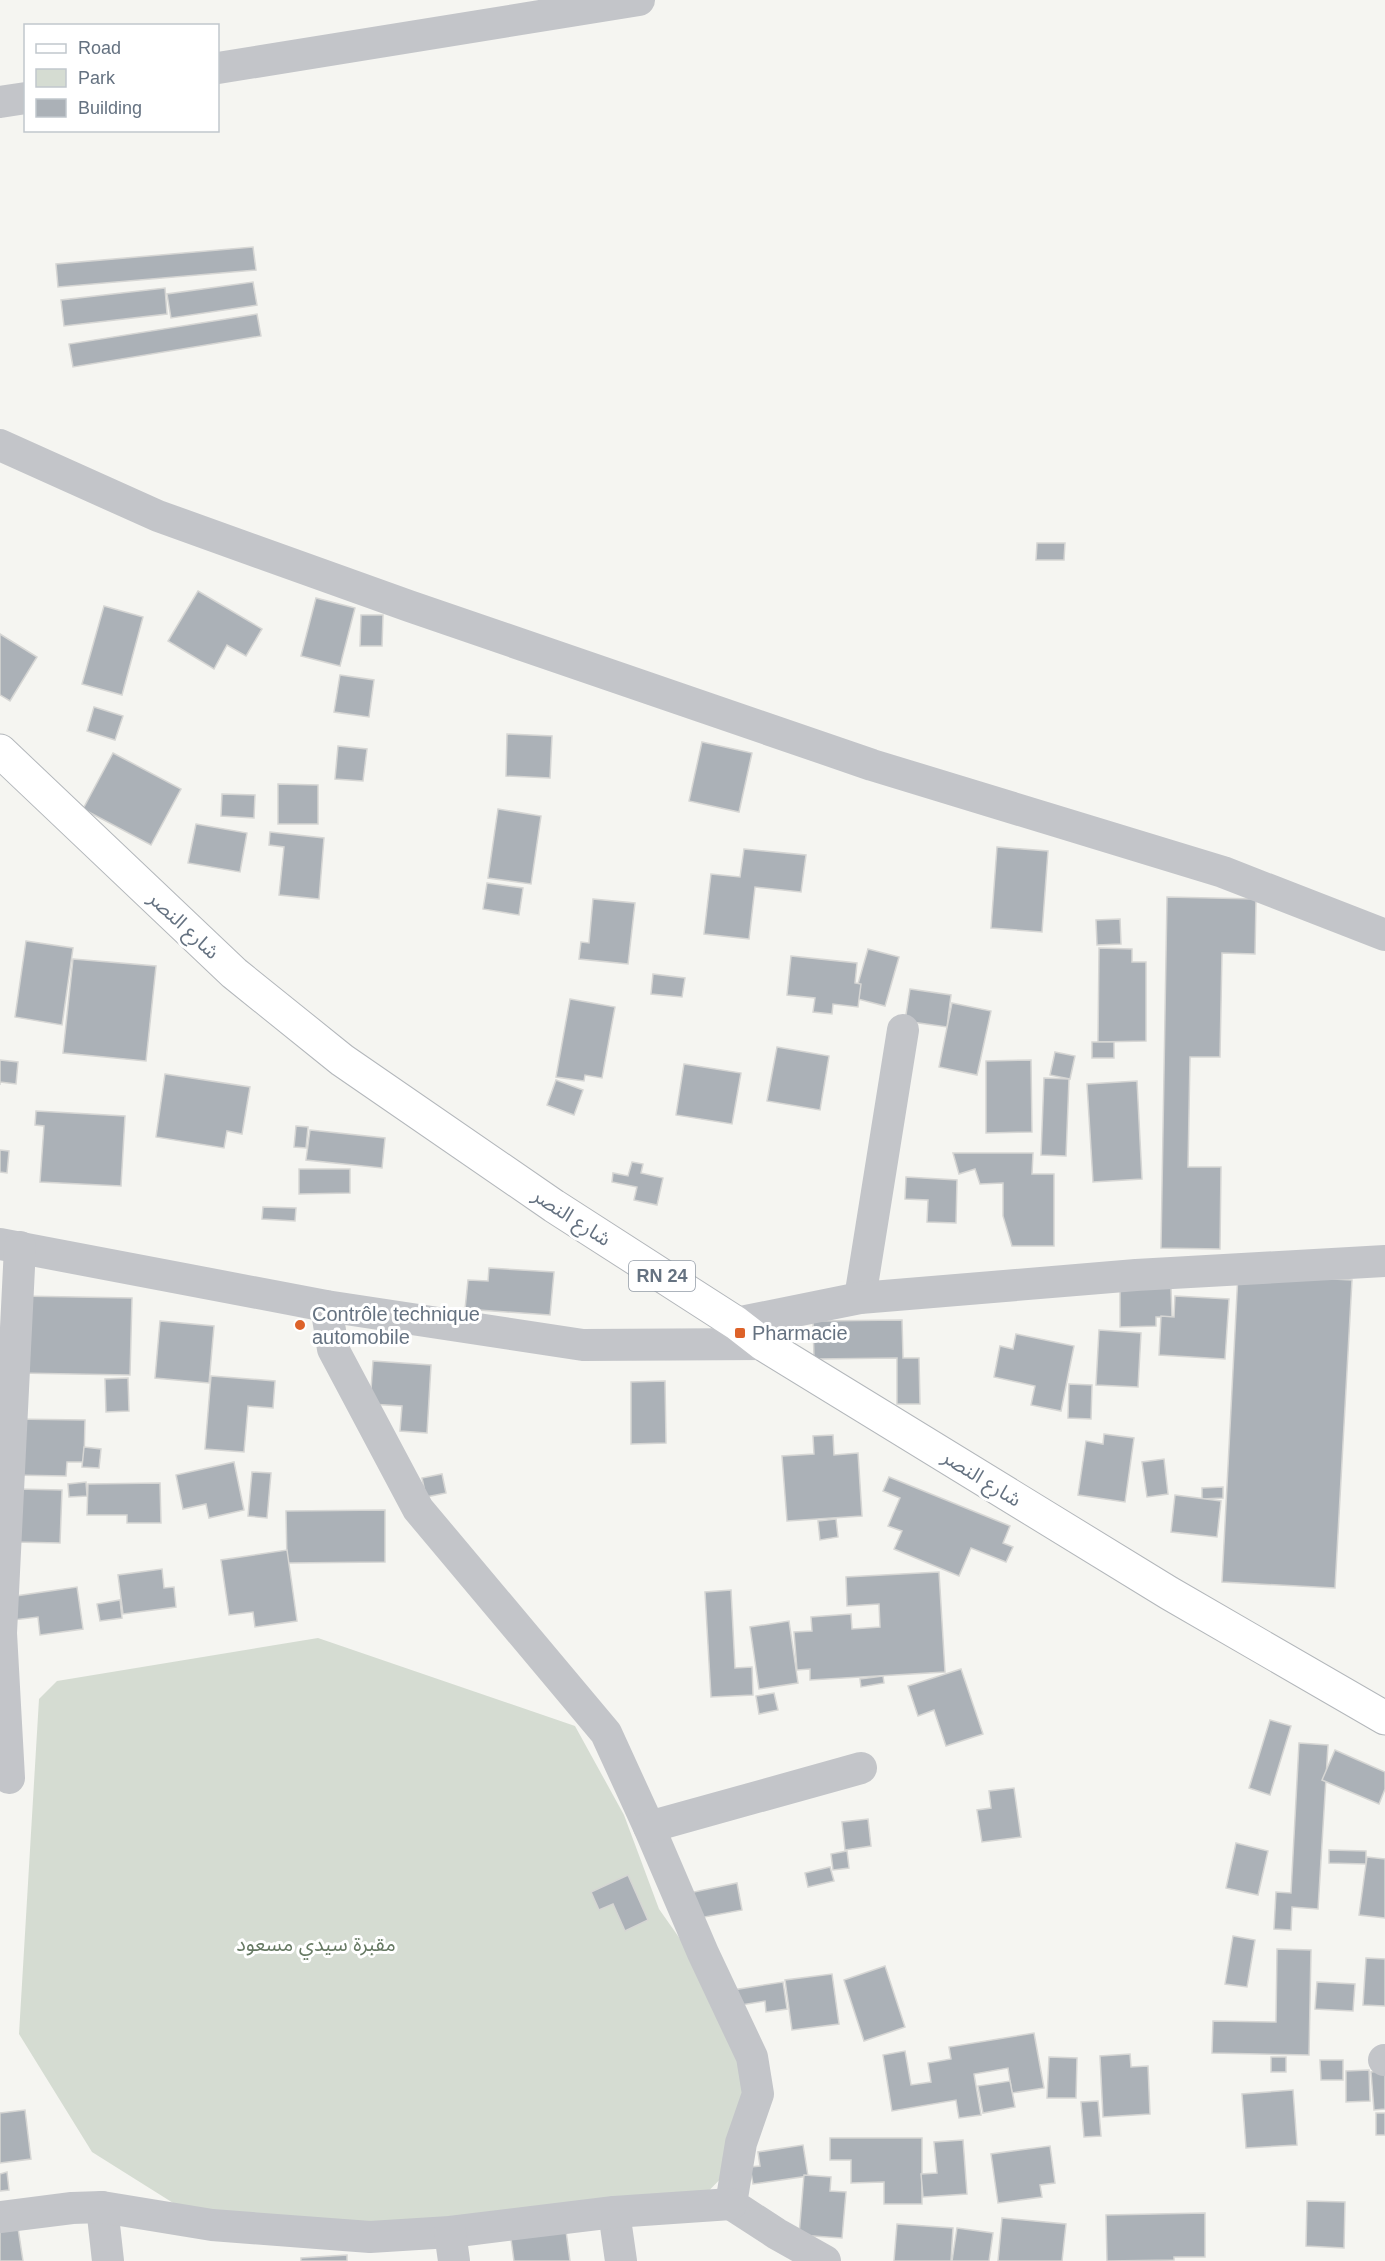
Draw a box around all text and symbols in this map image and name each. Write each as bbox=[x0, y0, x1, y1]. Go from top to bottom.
legend bbox=[24, 24, 219, 132]
text: Road bbox=[78, 38, 121, 58]
text: Park bbox=[78, 68, 116, 88]
text: Building bbox=[78, 98, 142, 118]
street label: شارع النصر bbox=[141, 886, 224, 966]
street label: شارع النصر bbox=[526, 1183, 615, 1254]
road number: RN 24 bbox=[629, 1261, 695, 1291]
place label: Contrôle technique automobile bbox=[312, 1303, 480, 1348]
marker: Contrôle technique automobile bbox=[293, 1318, 307, 1332]
place label: Pharmacie bbox=[752, 1322, 848, 1344]
marker: Pharmacie bbox=[733, 1326, 747, 1340]
street label: شارع النصر bbox=[936, 1445, 1025, 1514]
park label: مقبرة سيدي مسعود bbox=[236, 1933, 396, 1960]

